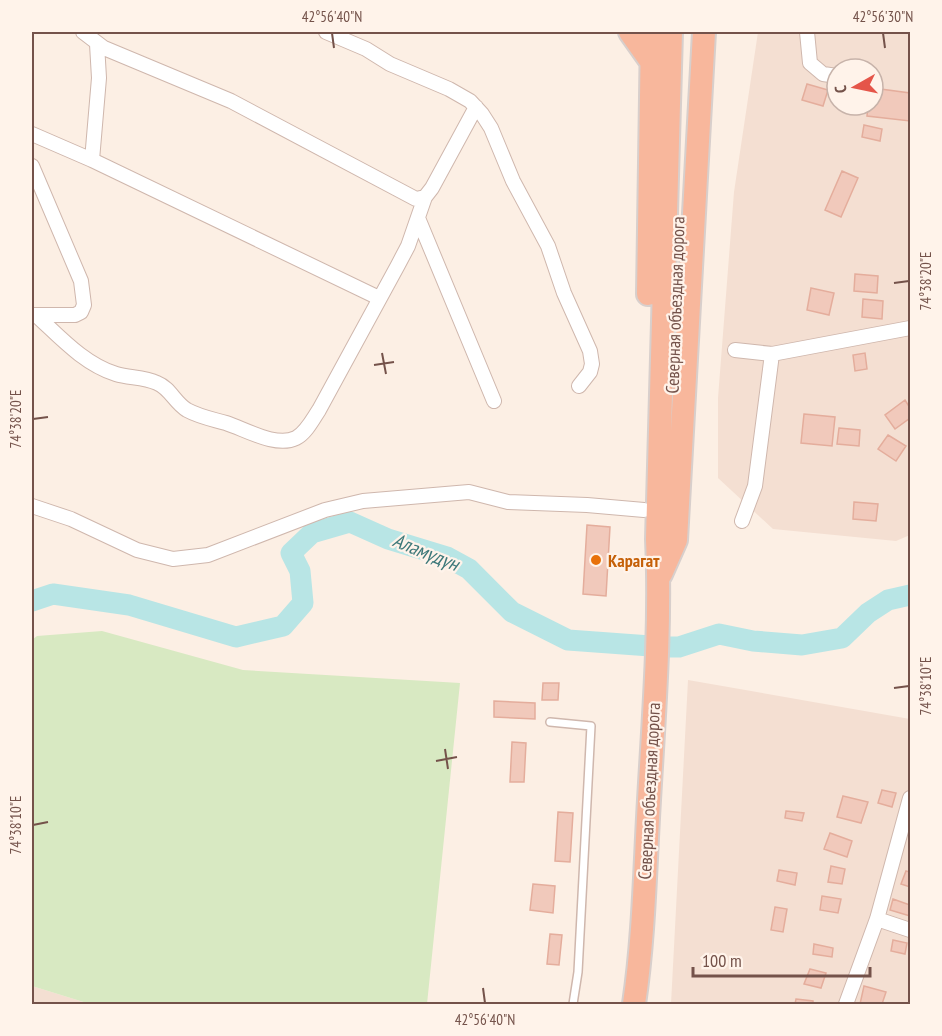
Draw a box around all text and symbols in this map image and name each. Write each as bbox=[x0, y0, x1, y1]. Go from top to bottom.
text: 42°56'40"N bbox=[302, 7, 362, 26]
text: 42°56'30"N bbox=[853, 7, 913, 26]
north arrow bbox=[825, 57, 885, 117]
text: С bbox=[830, 83, 851, 95]
street label: Северная объездная дорога bbox=[660, 216, 690, 394]
text: 74°38'20"E bbox=[916, 251, 935, 311]
text: 74°38'20"E bbox=[6, 389, 25, 449]
water label: Аламүдүн bbox=[389, 527, 465, 578]
place label: Карагат bbox=[608, 549, 660, 572]
marker: Карагат bbox=[589, 553, 603, 567]
text: 74°38'10"E bbox=[916, 656, 935, 716]
street label: Северная объездная дорога bbox=[633, 702, 665, 880]
text: 74°38'10"E bbox=[6, 795, 25, 855]
scale bar bbox=[693, 940, 870, 978]
text: 100 m bbox=[702, 949, 742, 972]
text: 42°56'40"N bbox=[455, 1010, 515, 1029]

